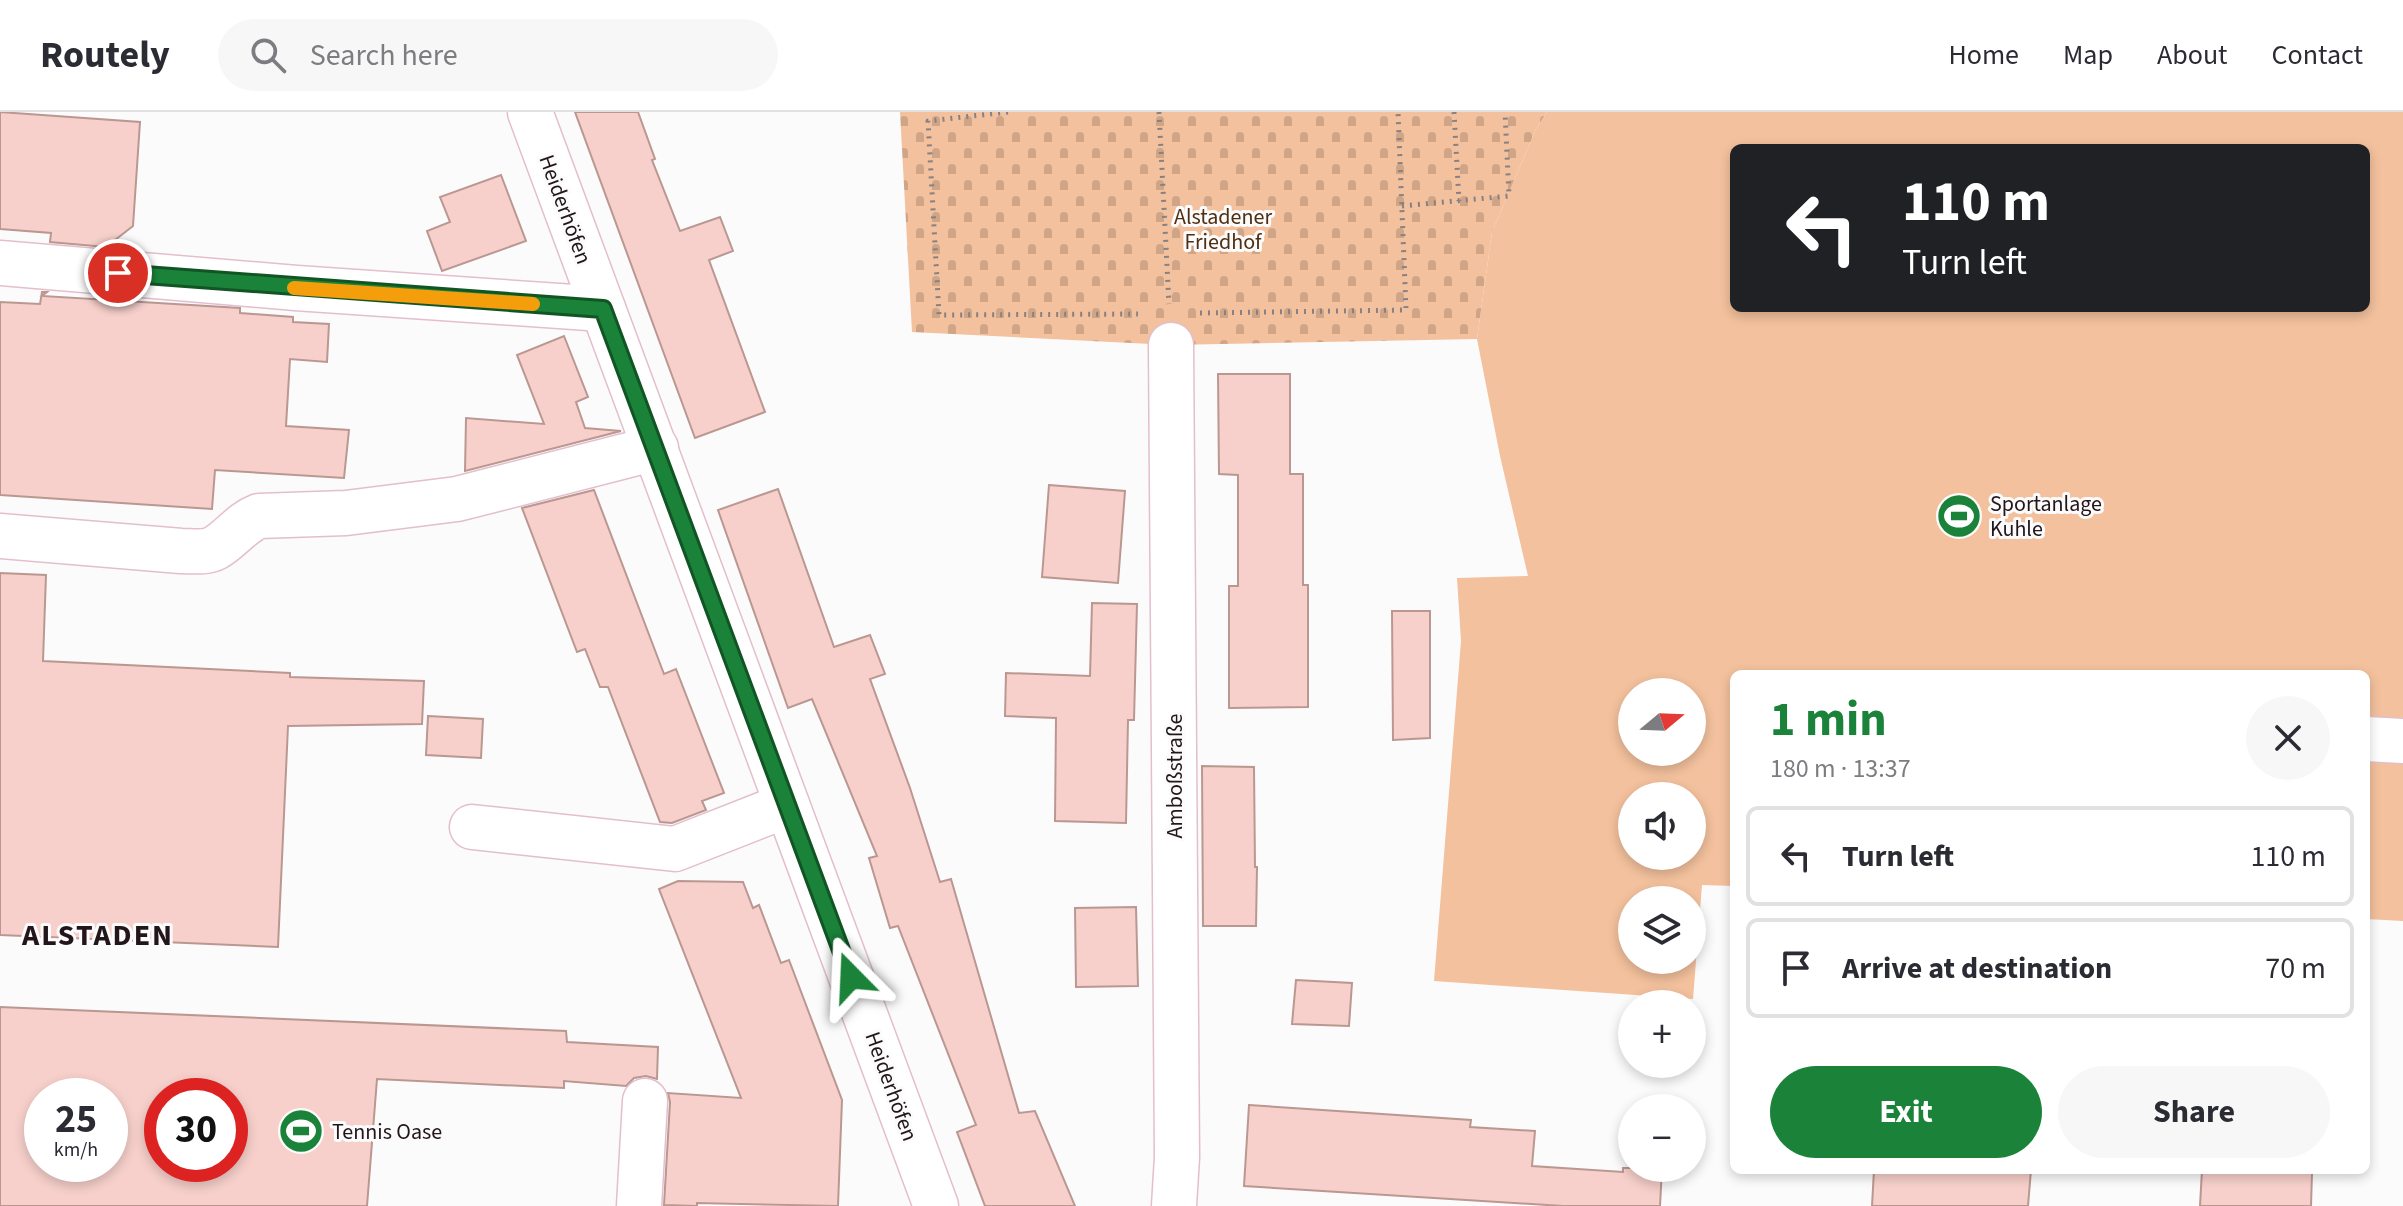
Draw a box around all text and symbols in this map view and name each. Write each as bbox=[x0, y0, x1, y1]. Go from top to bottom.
search box bbox=[218, 19, 778, 91]
text: Routely bbox=[40, 28, 170, 82]
icon: search bbox=[246, 33, 290, 77]
text: Search here bbox=[310, 34, 458, 77]
text: Home bbox=[1948, 35, 2019, 75]
text: Map bbox=[2063, 35, 2113, 75]
text: About bbox=[2157, 35, 2228, 75]
text: Contact bbox=[2272, 35, 2363, 75]
street label: Heiderhöfen bbox=[530, 150, 600, 269]
text: 110 m bbox=[1902, 163, 2050, 242]
icon: left bbox=[1770, 176, 1874, 280]
park label: Alstadener Friedhof bbox=[1174, 201, 1272, 258]
text: Turn left bbox=[1902, 237, 2027, 288]
pin bbox=[84, 239, 152, 307]
icon: arrive bbox=[96, 251, 140, 295]
place label: Sportanlage Kuhle bbox=[1990, 488, 2102, 545]
sports icon: Sportanlage Kuhle bbox=[1935, 492, 1983, 540]
north arrow bbox=[1618, 678, 1706, 766]
map controls bbox=[1618, 678, 1706, 1182]
text: 1 min bbox=[1770, 686, 1887, 754]
button: close bbox=[2246, 696, 2330, 780]
street label: Amboßstraße bbox=[1159, 713, 1191, 838]
text: 180 m · 13:37 bbox=[1770, 750, 1911, 787]
button: sound bbox=[1618, 782, 1706, 870]
icon: left bbox=[1774, 834, 1818, 878]
text: Turn left bbox=[1842, 835, 1954, 878]
text: 110 m bbox=[2250, 835, 2326, 878]
button: layers bbox=[1618, 886, 1706, 974]
district label: ALSTADEN bbox=[21, 914, 174, 957]
position arrow bbox=[809, 935, 893, 1019]
icon: arrive bbox=[1774, 946, 1818, 990]
text: Arrive at destination bbox=[1842, 947, 2112, 990]
text: 70 m bbox=[2265, 947, 2326, 990]
button: + bbox=[1618, 990, 1706, 1078]
street label: Heiderhöfen bbox=[856, 1027, 926, 1146]
button: Exit bbox=[1770, 1066, 2042, 1158]
button: Share bbox=[2058, 1066, 2330, 1158]
speed limit sign: 30 bbox=[144, 1078, 248, 1182]
text: 25 bbox=[55, 1091, 97, 1148]
button: − bbox=[1618, 1094, 1706, 1182]
sports icon: Tennis Oase bbox=[277, 1107, 325, 1155]
place label: Tennis Oase bbox=[332, 1116, 442, 1148]
text: km/h bbox=[54, 1136, 98, 1164]

